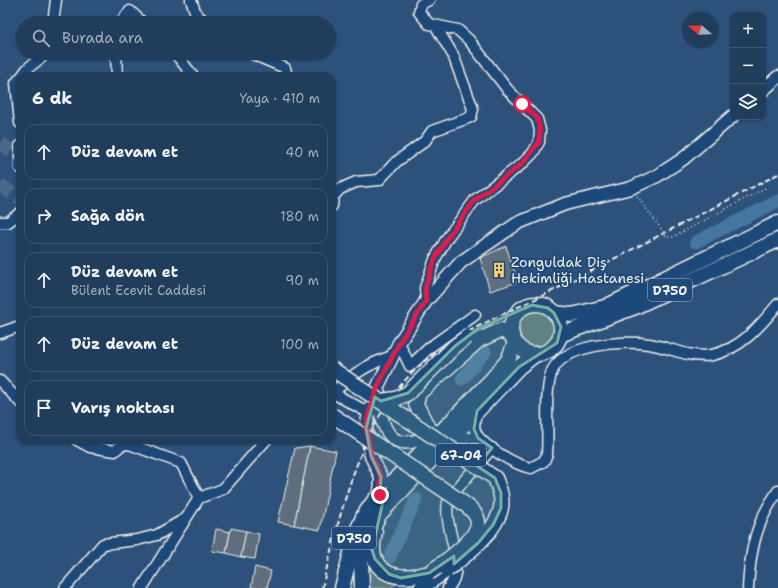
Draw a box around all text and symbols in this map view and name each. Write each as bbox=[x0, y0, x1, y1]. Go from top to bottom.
north arrow bbox=[682, 12, 718, 48]
map controls bbox=[730, 12, 766, 120]
button: + bbox=[730, 12, 766, 48]
search box bbox=[16, 16, 336, 60]
icon: search bbox=[30, 27, 52, 49]
text: Burada ara bbox=[62, 28, 143, 48]
button: − bbox=[730, 48, 766, 84]
button: layers bbox=[730, 84, 766, 120]
text: 6 dk bbox=[32, 87, 72, 109]
text: Yaya · 410 m bbox=[239, 90, 320, 107]
route start bbox=[513, 95, 531, 113]
icon: ahead bbox=[33, 141, 55, 163]
text: Düz devam et bbox=[71, 142, 178, 162]
text: 40 m bbox=[285, 144, 319, 161]
icon: right bbox=[33, 205, 55, 227]
text: Sağa dön bbox=[71, 206, 145, 226]
text: 180 m bbox=[280, 208, 319, 225]
place label: Zonguldak Diş Hekimliği Hastanesi bbox=[511, 253, 644, 287]
building icon: Zonguldak Diş Hekimliği Hastanesi bbox=[490, 261, 508, 279]
text: Düz devam et bbox=[71, 262, 178, 282]
icon: ahead bbox=[33, 269, 55, 291]
text: 90 m bbox=[285, 272, 319, 289]
road number: D750 bbox=[648, 279, 692, 301]
text: Bülent Ecevit Caddesi bbox=[71, 282, 206, 299]
icon: ahead bbox=[33, 333, 55, 355]
text: Düz devam et bbox=[71, 334, 178, 354]
text: 100 m bbox=[280, 336, 319, 353]
icon: arrive bbox=[33, 397, 55, 419]
text: Varış noktası bbox=[71, 398, 175, 418]
road number: 67-04 bbox=[436, 444, 486, 466]
route end bbox=[371, 486, 389, 504]
road number: D750 bbox=[332, 527, 376, 549]

